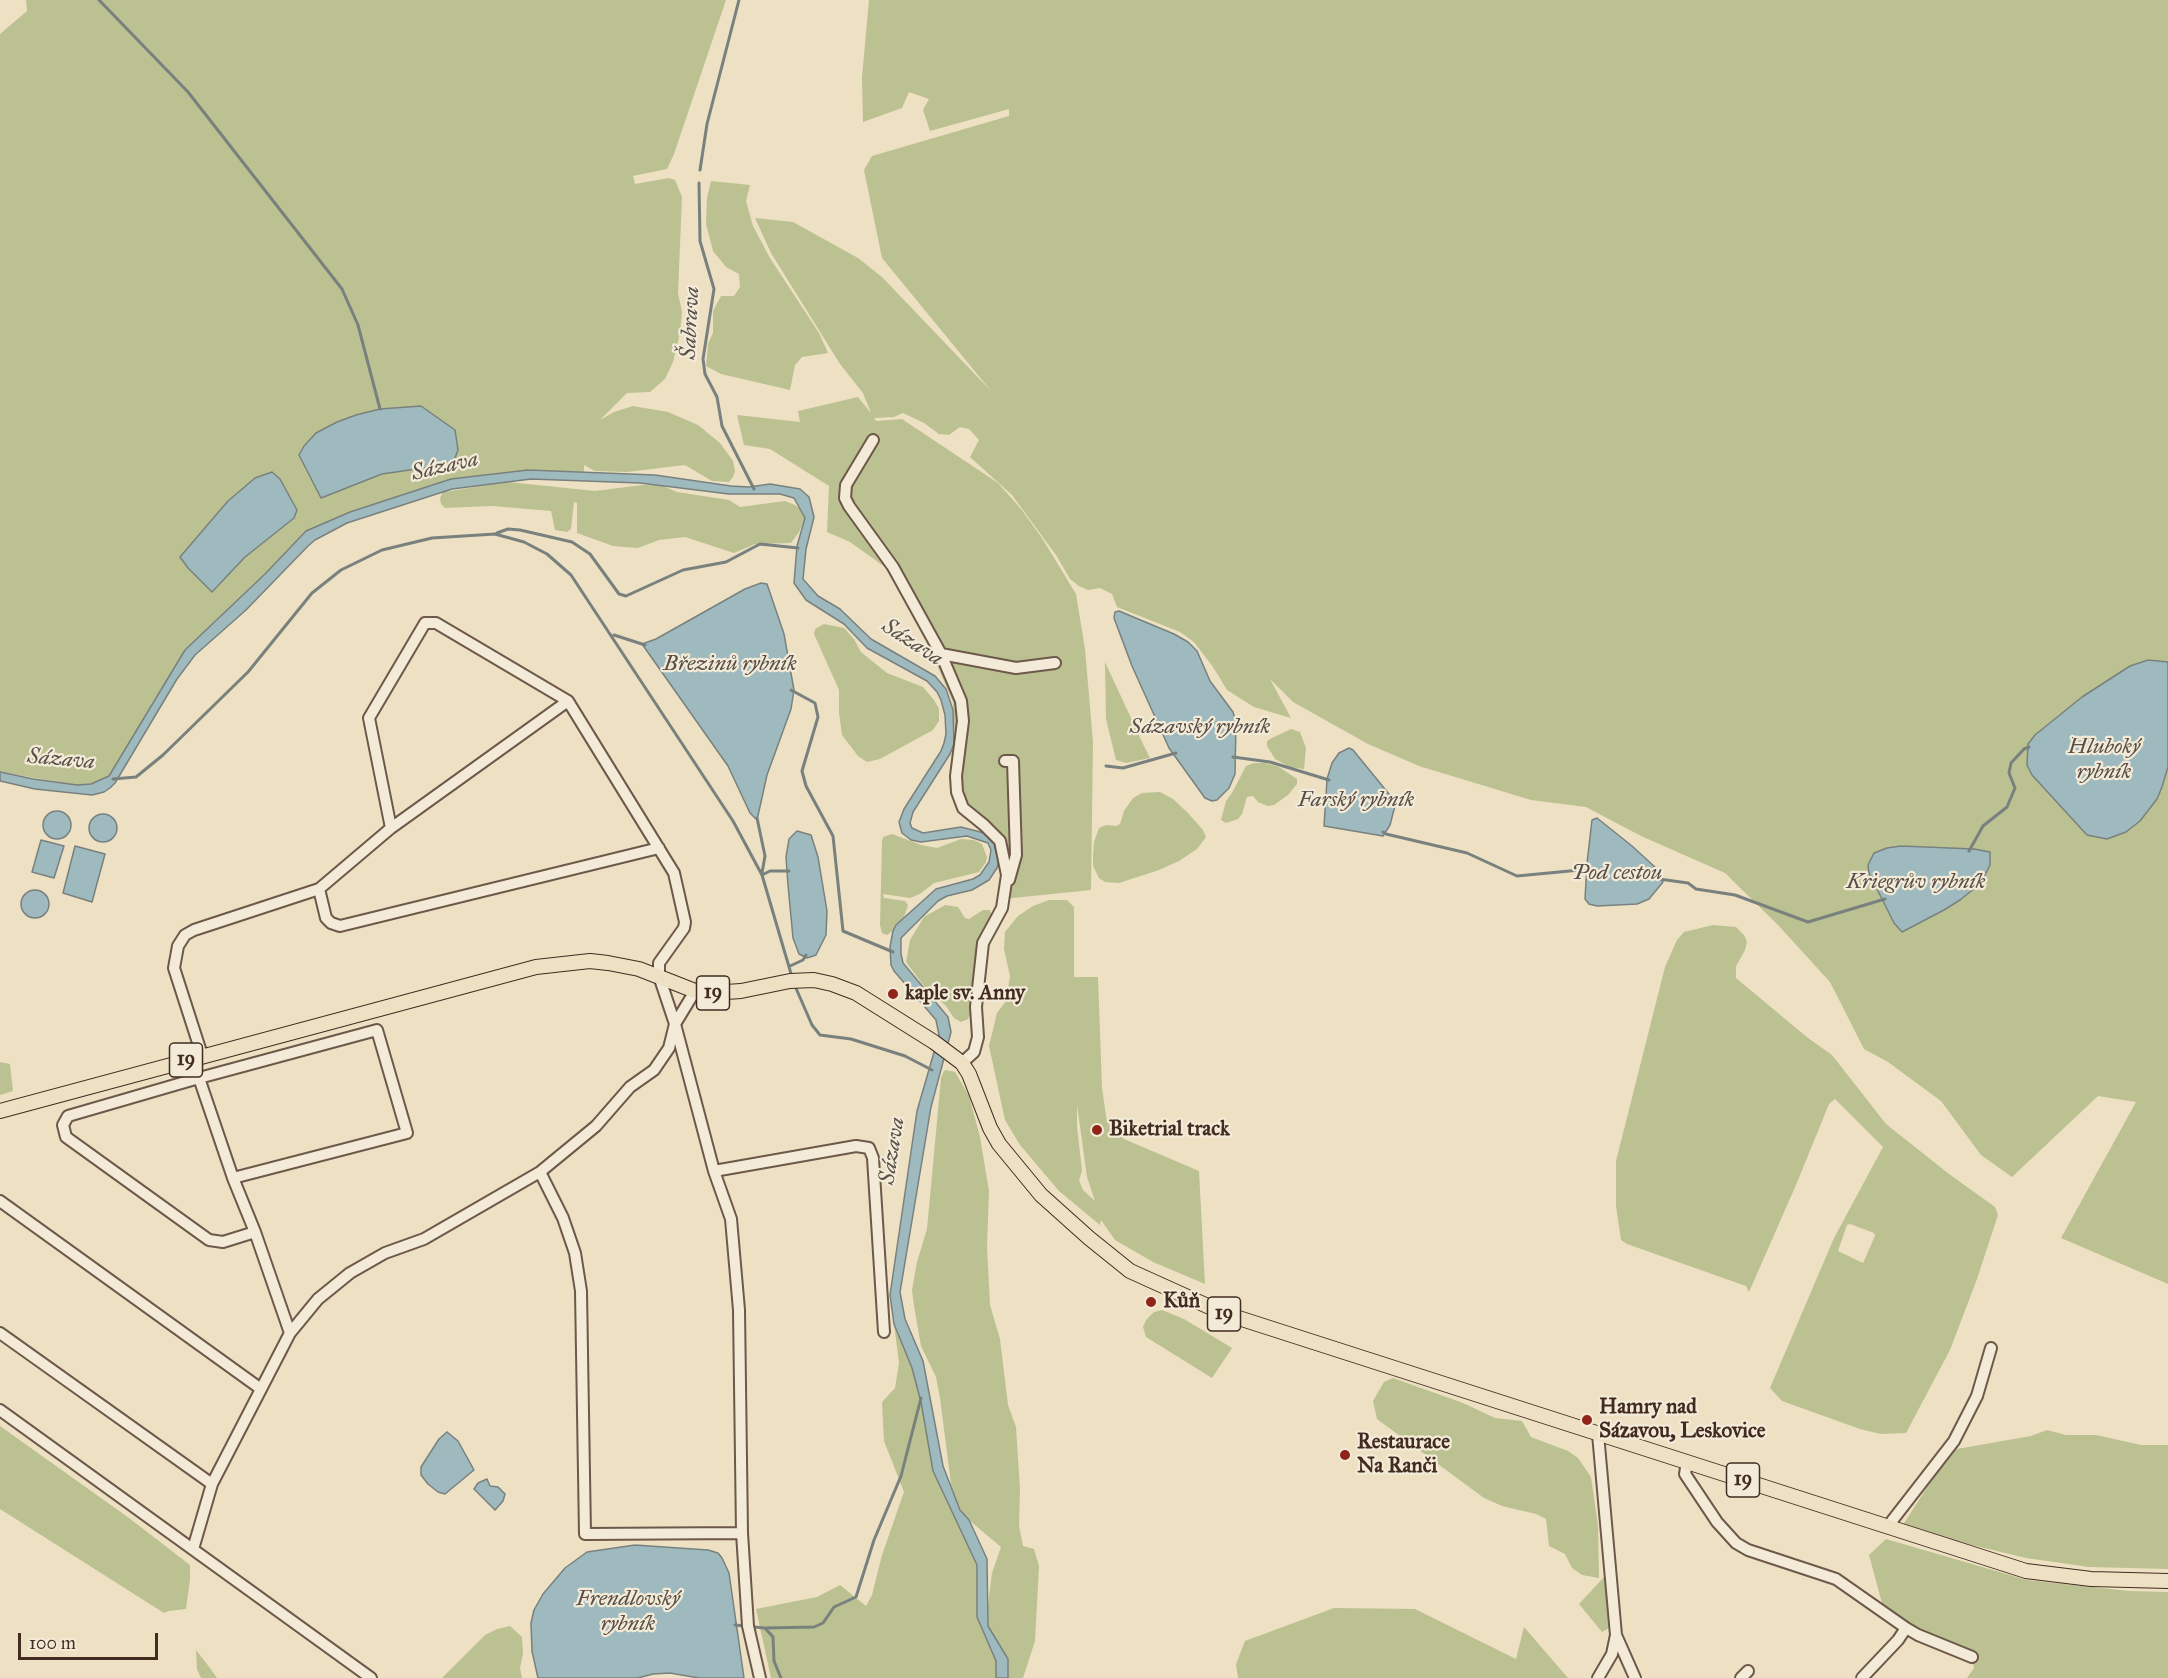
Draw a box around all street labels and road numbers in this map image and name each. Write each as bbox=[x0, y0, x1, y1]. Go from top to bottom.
road number: 19 bbox=[696, 976, 730, 1010]
road number: 19 bbox=[170, 1043, 202, 1077]
road number: 19 bbox=[1208, 1297, 1240, 1331]
road number: 19 bbox=[1726, 1463, 1760, 1497]

